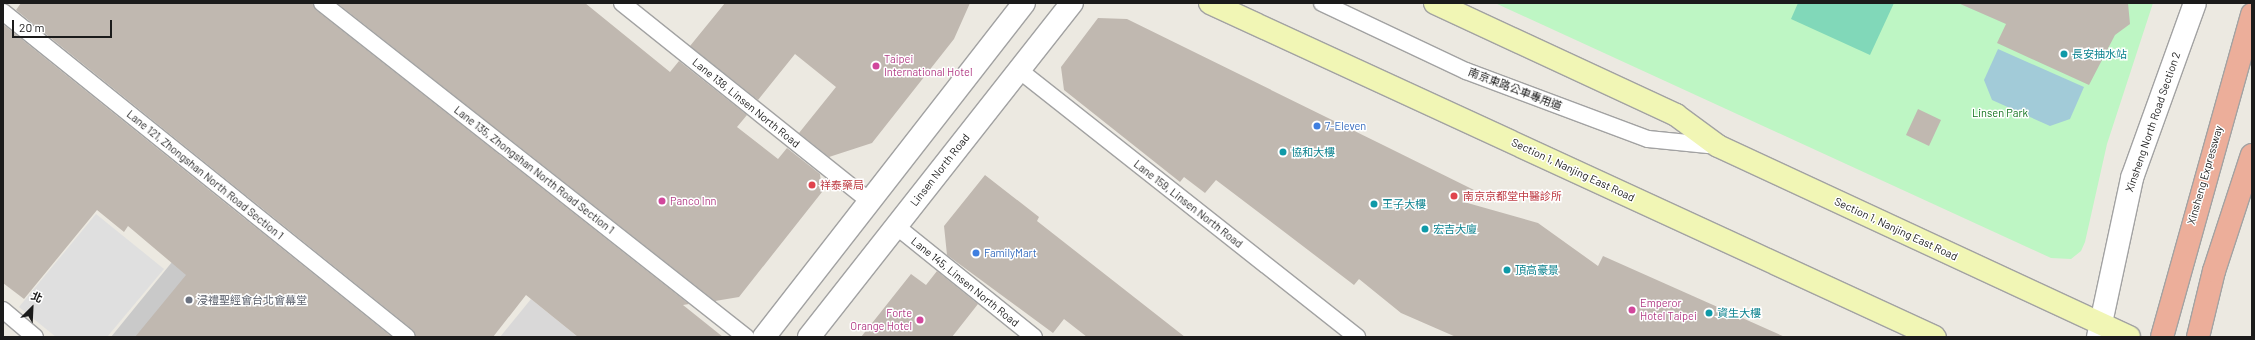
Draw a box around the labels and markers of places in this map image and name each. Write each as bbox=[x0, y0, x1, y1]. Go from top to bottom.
place label: 長安抽水站 bbox=[2072, 47, 2127, 61]
marker: 長安抽水站 bbox=[2059, 49, 2069, 59]
place label: Taipei International Hotel bbox=[884, 53, 972, 79]
marker: Taipei International Hotel bbox=[871, 61, 881, 71]
place label: 7-Eleven bbox=[1325, 119, 1366, 133]
marker: 7-Eleven bbox=[1312, 121, 1322, 131]
place label: 協和大樓 bbox=[1291, 145, 1335, 159]
marker: 協和大樓 bbox=[1278, 147, 1288, 157]
place label: 祥泰藥局 bbox=[820, 178, 864, 192]
marker: 祥泰藥局 bbox=[807, 180, 817, 190]
place label: 南京京都堂中醫診所 bbox=[1463, 189, 1562, 203]
marker: 南京京都堂中醫診所 bbox=[1448, 190, 1460, 202]
place label: Panco Inn bbox=[670, 194, 717, 208]
marker: Panco Inn bbox=[657, 196, 667, 206]
place label: 王子大樓 bbox=[1382, 197, 1426, 211]
marker: 王子大樓 bbox=[1369, 199, 1379, 209]
place label: 宏吉大廈 bbox=[1433, 222, 1477, 236]
marker: 宏吉大廈 bbox=[1420, 224, 1430, 234]
place label: FamilyMart bbox=[984, 246, 1037, 260]
marker: FamilyMart bbox=[971, 248, 981, 258]
place label: 頂高豪景 bbox=[1515, 263, 1559, 277]
marker: 頂高豪景 bbox=[1502, 265, 1512, 275]
place label: 浸禮聖經會台北會幕堂 bbox=[197, 293, 307, 307]
marker: 浸禮聖經會台北會幕堂 bbox=[184, 295, 194, 305]
place label: Emperor Hotel Taipei bbox=[1640, 297, 1697, 323]
marker: Emperor Hotel Taipei bbox=[1627, 305, 1637, 315]
place label: 資生大樓 bbox=[1717, 306, 1761, 320]
place label: Forte Orange Hotel bbox=[850, 307, 912, 333]
marker: 資生大樓 bbox=[1704, 308, 1714, 318]
marker: Forte Orange Hotel bbox=[915, 315, 925, 325]

